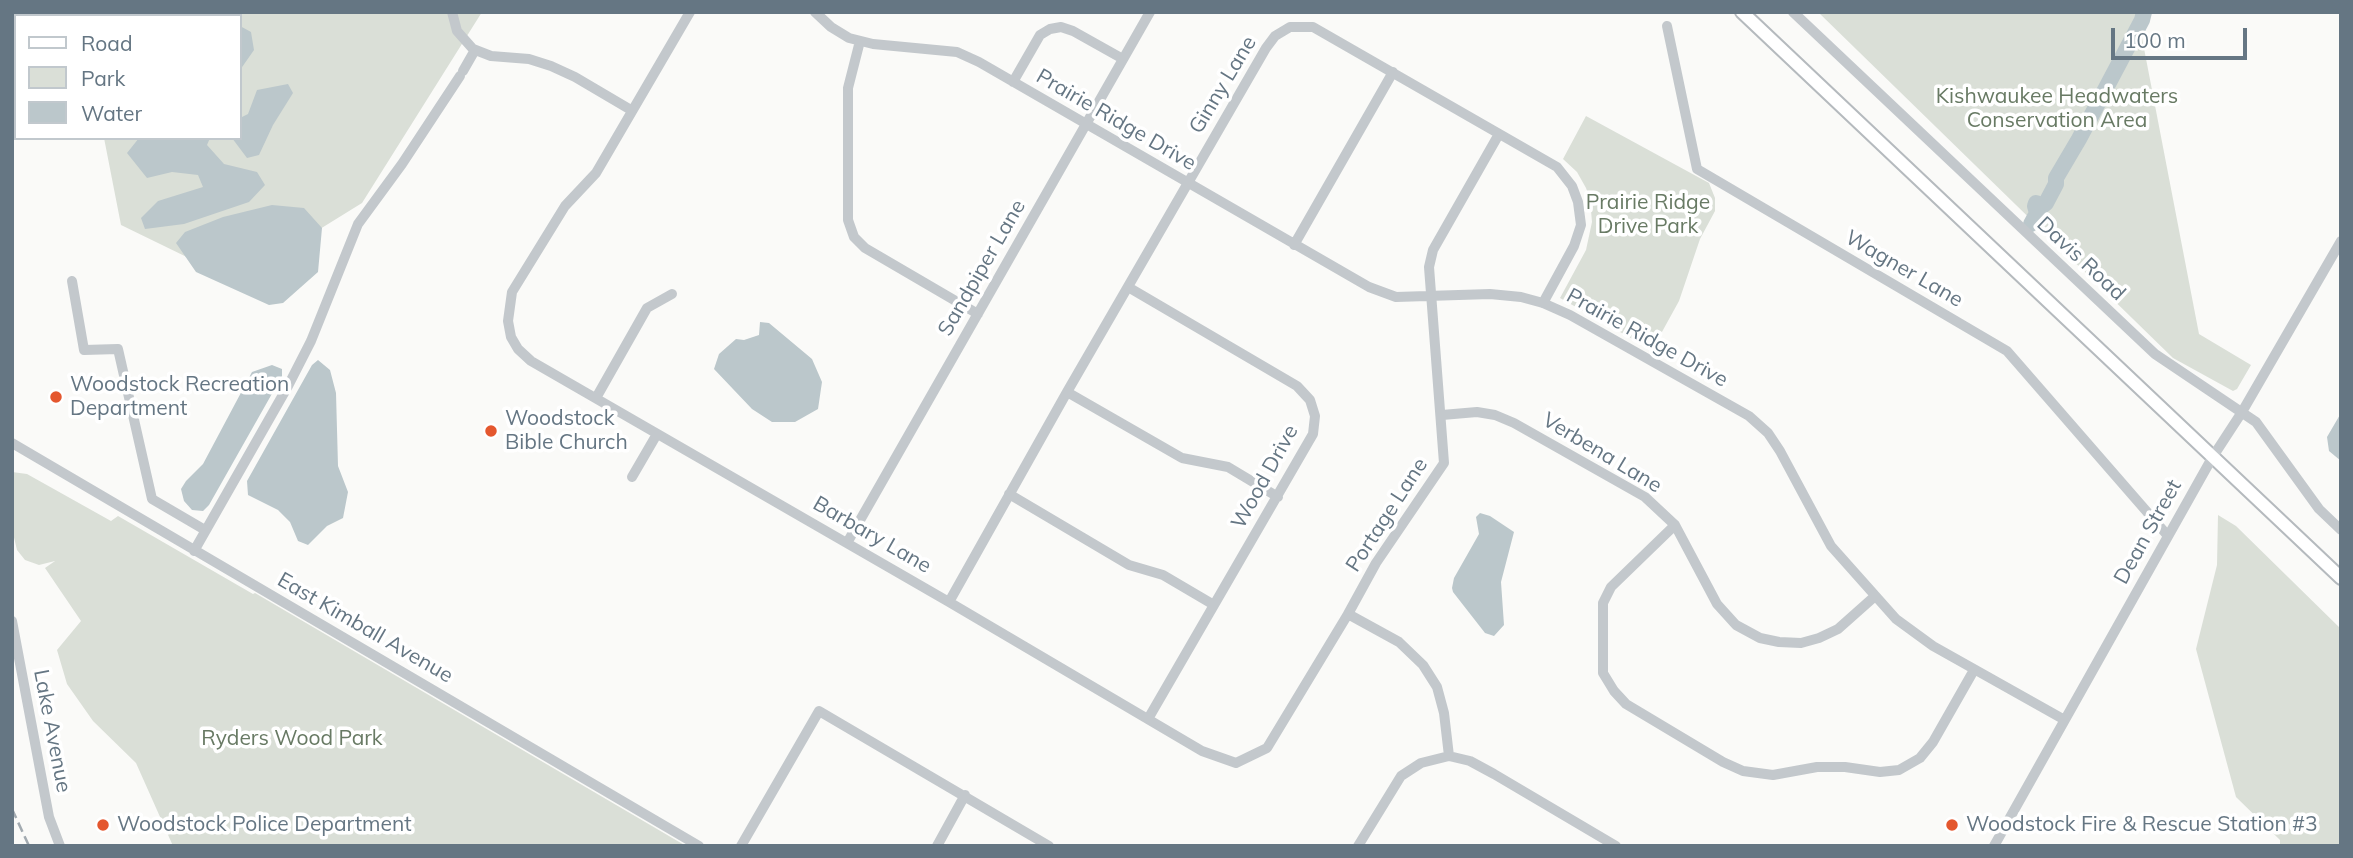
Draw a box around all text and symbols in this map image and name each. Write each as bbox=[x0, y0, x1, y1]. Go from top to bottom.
legend bbox=[14, 14, 242, 140]
scale bar bbox=[2115, 14, 2252, 58]
text: 100 m bbox=[2124, 27, 2186, 53]
text: Road bbox=[81, 30, 132, 56]
street label: Ginny Lane bbox=[1184, 32, 1262, 138]
street label: Prairie Ridge Drive bbox=[1032, 64, 1200, 176]
text: Park bbox=[81, 65, 125, 91]
park label: Kishwaukee Headwaters Conservation Area bbox=[1936, 84, 2178, 134]
text: Water bbox=[81, 100, 142, 126]
park label: Prairie Ridge Drive Park bbox=[1586, 190, 1710, 240]
street label: Sandpiper Lane bbox=[933, 195, 1031, 341]
street label: Davis Road bbox=[2032, 212, 2130, 306]
street label: Wagner Lane bbox=[1841, 225, 1967, 313]
street label: Prairie Ridge Drive bbox=[1562, 283, 1732, 393]
place label: Woodstock Recreation Department bbox=[70, 372, 289, 422]
marker: Woodstock Recreation Department bbox=[48, 389, 64, 405]
place label: Woodstock Bible Church bbox=[505, 406, 628, 456]
street label: Verbena Lane bbox=[1538, 408, 1666, 498]
street label: Wood Drive bbox=[1226, 421, 1304, 533]
marker: Woodstock Bible Church bbox=[483, 423, 499, 439]
street label: Portage Lane bbox=[1341, 453, 1433, 577]
street label: Dean Street bbox=[2109, 475, 2187, 589]
street label: Barbary Lane bbox=[808, 491, 936, 579]
street label: East Kimball Avenue bbox=[273, 567, 457, 689]
street label: Lake Avenue bbox=[28, 667, 76, 795]
park label: Ryders Wood Park bbox=[201, 726, 383, 752]
place label: Woodstock Police Department bbox=[117, 812, 412, 838]
place label: Woodstock Fire & Rescue Station #3 bbox=[1966, 812, 2318, 838]
marker: Woodstock Police Department bbox=[95, 817, 111, 833]
marker: Woodstock Fire & Rescue Station #3 bbox=[1944, 817, 1960, 833]

